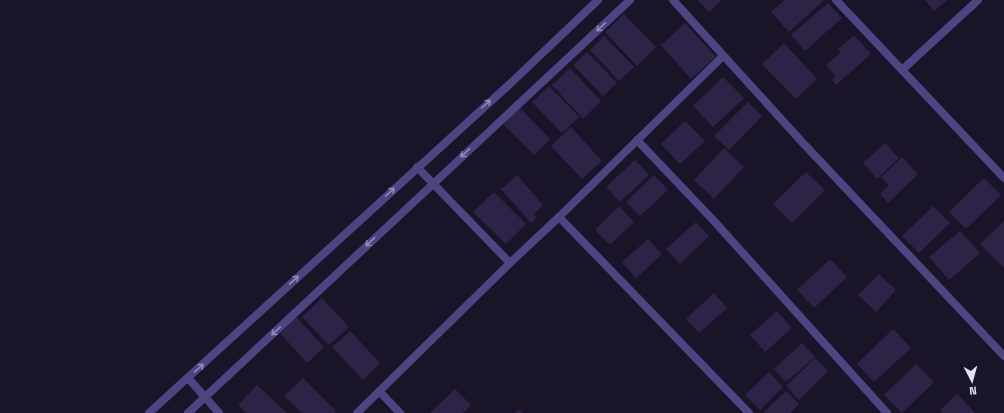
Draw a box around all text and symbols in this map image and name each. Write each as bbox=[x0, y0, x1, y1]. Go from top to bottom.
one-way arrow bbox=[596, 22, 607, 31]
one-way arrow bbox=[481, 100, 491, 109]
one-way arrow bbox=[460, 148, 470, 158]
one-way arrow bbox=[385, 187, 395, 196]
one-way arrow bbox=[365, 237, 375, 247]
one-way arrow bbox=[289, 275, 299, 285]
one-way arrow bbox=[271, 326, 281, 336]
north arrow bbox=[952, 361, 992, 401]
one-way arrow bbox=[194, 363, 204, 373]
text: N bbox=[969, 384, 977, 398]

